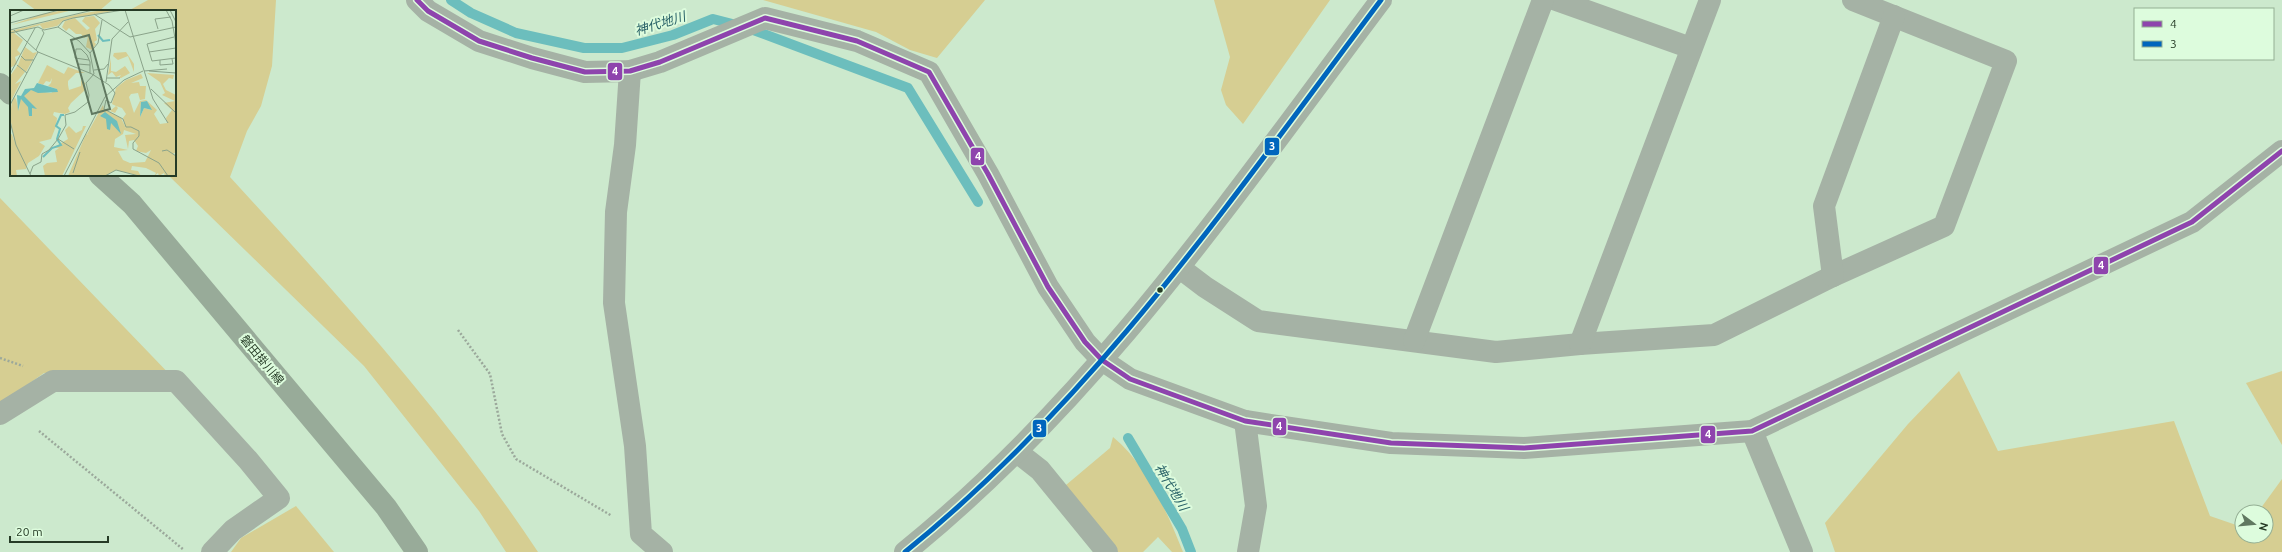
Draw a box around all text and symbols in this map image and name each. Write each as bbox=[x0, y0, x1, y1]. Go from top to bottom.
water label: 神代地川 bbox=[633, 8, 689, 37]
legend bbox=[2134, 8, 2274, 60]
inset map bbox=[10, 10, 176, 176]
text: 4 bbox=[2170, 17, 2177, 30]
text: 3 bbox=[2170, 37, 2177, 50]
line badge: 4 bbox=[607, 62, 623, 81]
text: 4 bbox=[612, 65, 618, 77]
line badge: 3 bbox=[1264, 137, 1280, 156]
text: 3 bbox=[1269, 140, 1275, 152]
line badge: 4 bbox=[970, 147, 985, 166]
text: 4 bbox=[975, 150, 981, 162]
line badge: 4 bbox=[2093, 256, 2109, 275]
text: 4 bbox=[2098, 259, 2104, 271]
unlabelled marker bbox=[1155, 285, 1165, 295]
street label: 磐田掛川線 bbox=[238, 333, 287, 387]
line badge: 4 bbox=[1272, 417, 1287, 436]
line badge: 3 bbox=[1032, 419, 1047, 438]
text: 4 bbox=[1276, 420, 1282, 432]
text: 3 bbox=[1036, 422, 1042, 434]
line badge: 4 bbox=[1700, 425, 1716, 444]
text: 4 bbox=[1705, 428, 1711, 440]
water label: 神代地川 bbox=[1153, 461, 1192, 515]
north arrow bbox=[2234, 504, 2274, 544]
scale bar bbox=[10, 518, 108, 544]
text: N bbox=[2257, 521, 2271, 532]
text: 20 m bbox=[16, 525, 43, 538]

